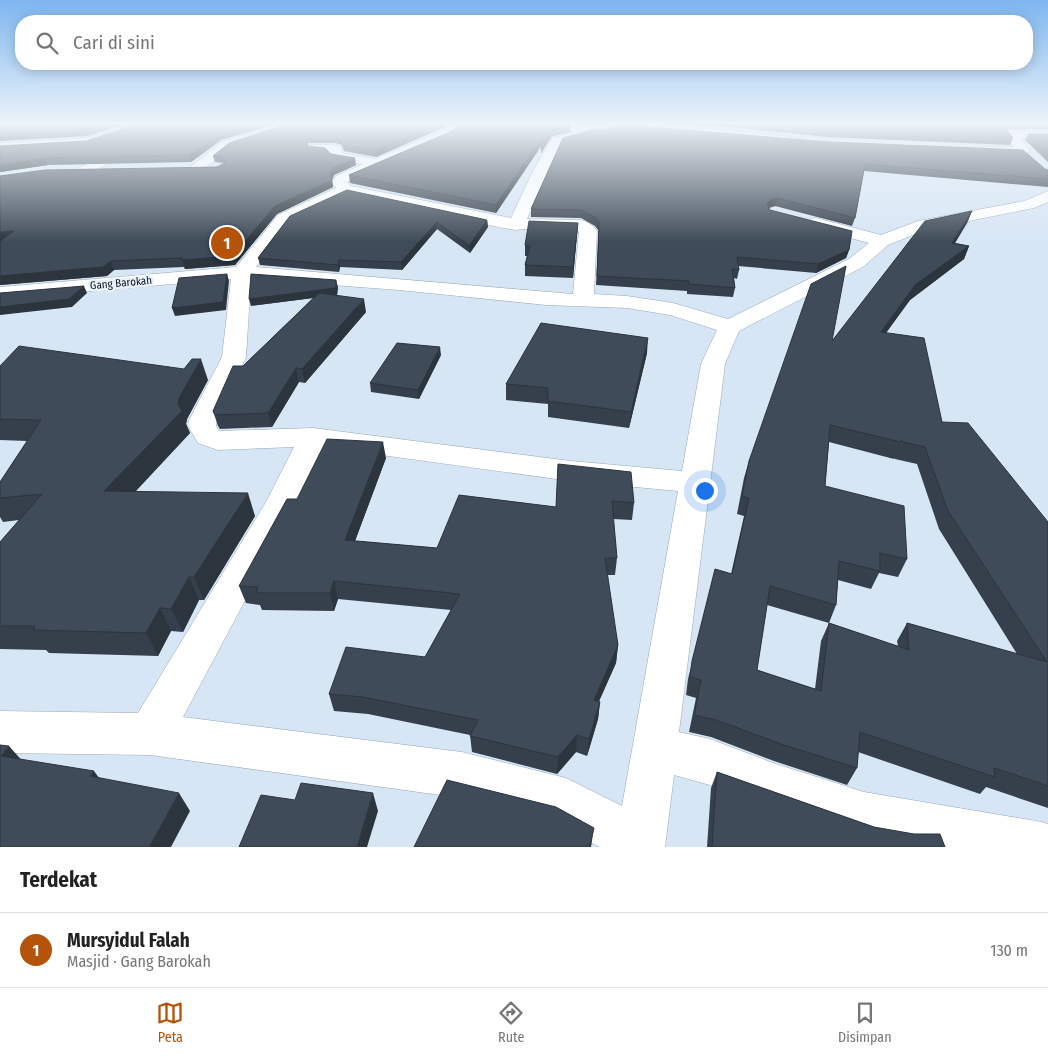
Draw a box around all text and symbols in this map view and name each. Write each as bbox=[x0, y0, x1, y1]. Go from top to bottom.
search box bbox=[15, 15, 1033, 70]
icon: search bbox=[33, 29, 61, 57]
text: Cari di sini bbox=[73, 31, 155, 54]
pin: 1 bbox=[211, 224, 243, 262]
street label: Gang Barokah bbox=[89, 274, 153, 292]
your location bbox=[692, 478, 718, 504]
text: Terdekat bbox=[20, 867, 97, 893]
text: Mursyidul Falah bbox=[67, 929, 190, 952]
text: 1 bbox=[33, 941, 39, 960]
text: 130 m bbox=[990, 941, 1028, 960]
text: Masjid · Gang Barokah bbox=[67, 952, 211, 971]
tab: Peta bbox=[156, 999, 184, 1046]
tab: Rute bbox=[497, 999, 525, 1046]
tab: Disimpan bbox=[838, 999, 892, 1046]

